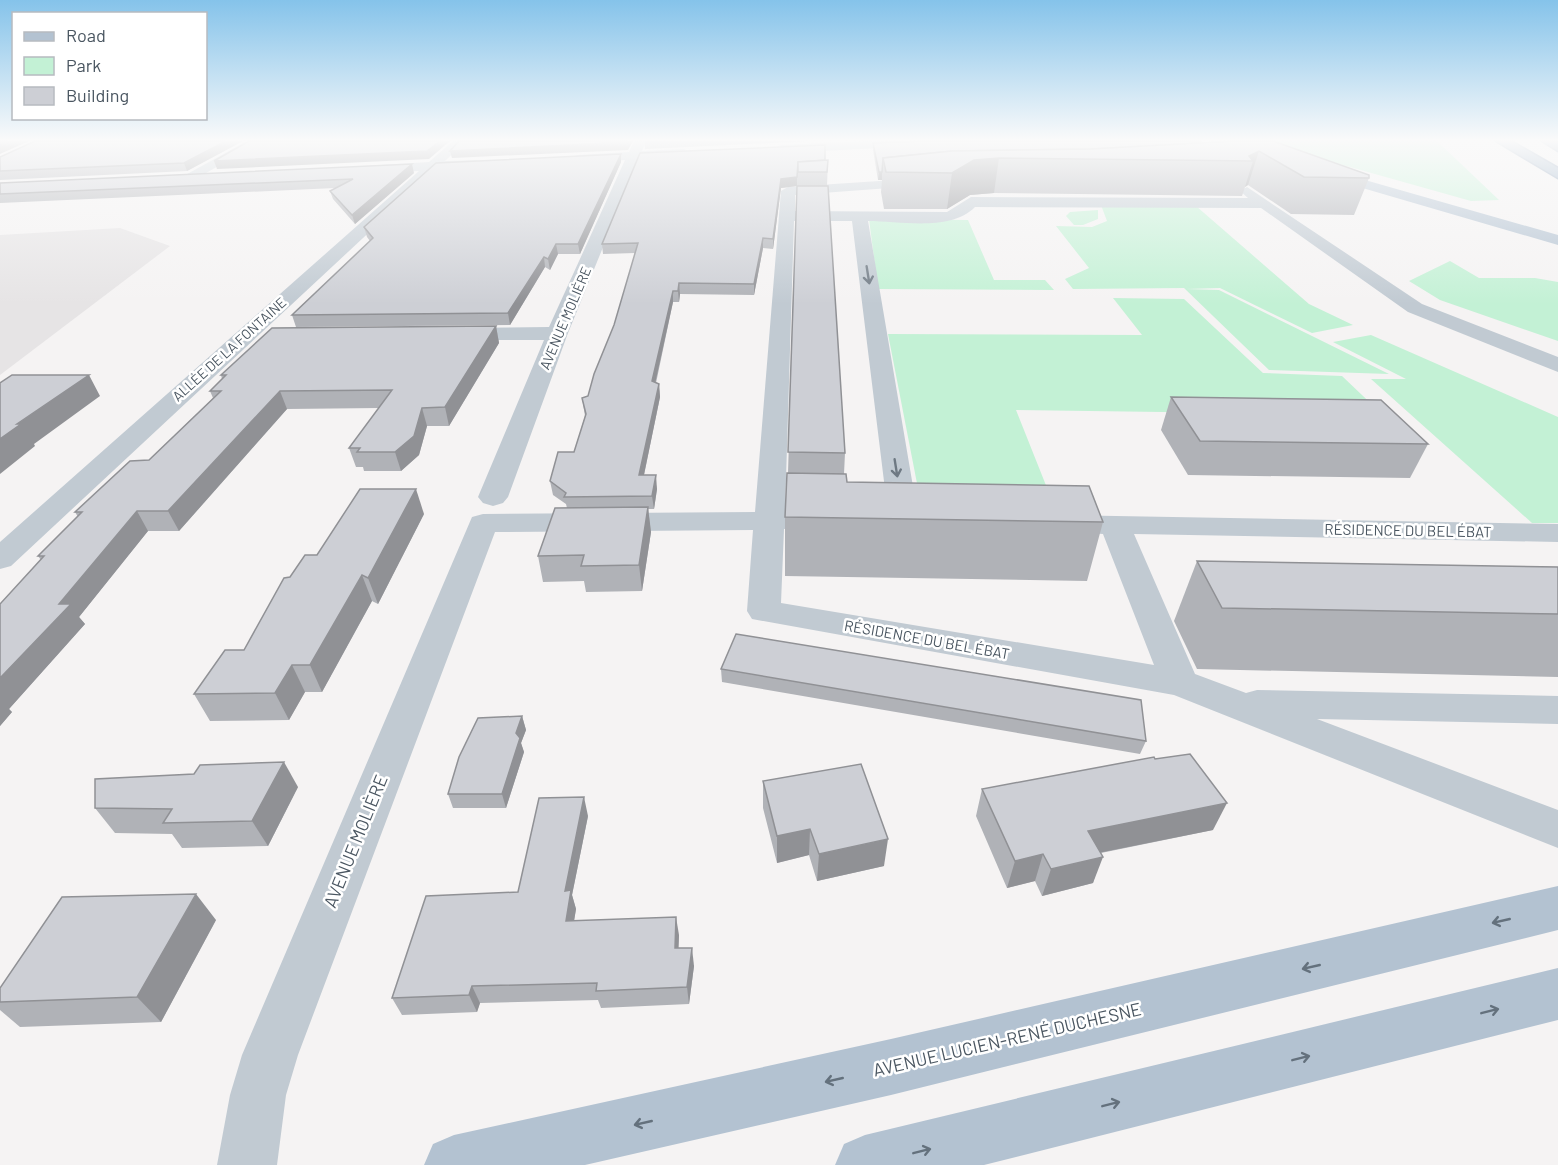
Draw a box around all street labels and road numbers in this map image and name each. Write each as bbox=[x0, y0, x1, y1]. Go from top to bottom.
street label: AVENUE MOLIÈRE bbox=[536, 264, 594, 372]
street label: ALLÉE DE LA FONTAINE bbox=[169, 293, 289, 405]
street label: RÉSIDENCE DU BEL ÉBAT bbox=[1324, 520, 1492, 540]
street label: RÉSIDENCE DU BEL ÉBAT bbox=[843, 616, 1011, 662]
street label: AVENUE MOLIÈRE bbox=[318, 771, 392, 911]
street label: AVENUE LUCIEN-RENÉ DUCHESNE bbox=[871, 997, 1143, 1081]

